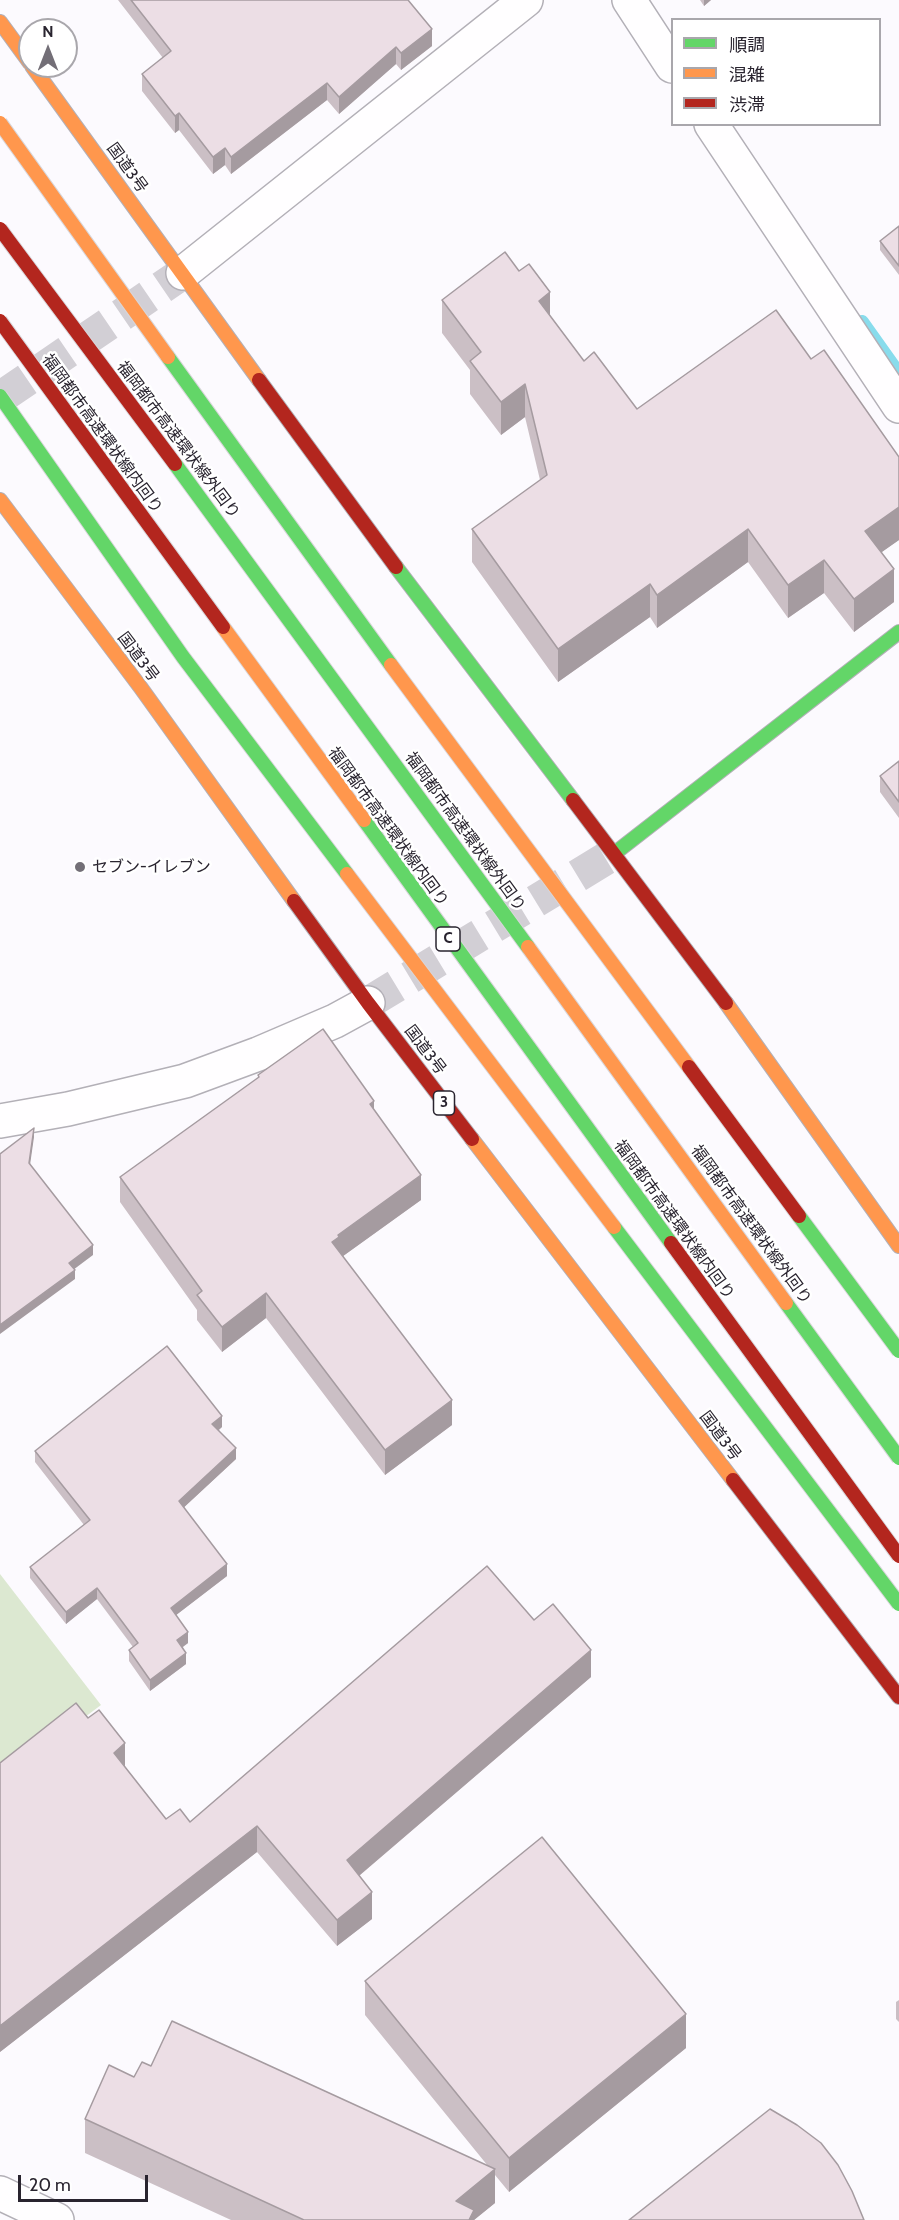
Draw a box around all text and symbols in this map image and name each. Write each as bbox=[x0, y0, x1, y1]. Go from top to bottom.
north arrow bbox=[18, 18, 78, 78]
legend bbox=[671, 18, 881, 126]
text: N bbox=[42, 22, 54, 41]
text: 順調 bbox=[729, 34, 765, 56]
text: 混雑 bbox=[729, 64, 765, 86]
text: 渋滞 bbox=[729, 94, 765, 116]
street label: 国道3号 bbox=[103, 139, 151, 197]
street label: 福岡都市高速環状線内回り bbox=[38, 351, 166, 517]
street label: 福岡都市高速環状線外回り bbox=[113, 358, 243, 522]
street label: 国道3号 bbox=[113, 629, 163, 685]
street label: 福岡都市高速環状線内回り bbox=[324, 744, 452, 910]
street label: 福岡都市高速環状線外回り bbox=[401, 749, 529, 915]
place label: セブン-イレブン bbox=[92, 857, 211, 877]
marker: セブン-イレブン bbox=[73, 860, 87, 874]
road number: C bbox=[436, 927, 460, 951]
street label: 国道3号 bbox=[400, 1022, 450, 1078]
road number: 3 bbox=[434, 1091, 454, 1115]
street label: 福岡都市高速環状線内回り bbox=[610, 1137, 738, 1303]
street label: 福岡都市高速環状線外回り bbox=[687, 1142, 815, 1308]
street label: 国道3号 bbox=[695, 1408, 745, 1464]
scale bar bbox=[21, 2163, 152, 2201]
text: 20 m bbox=[29, 2174, 71, 2196]

